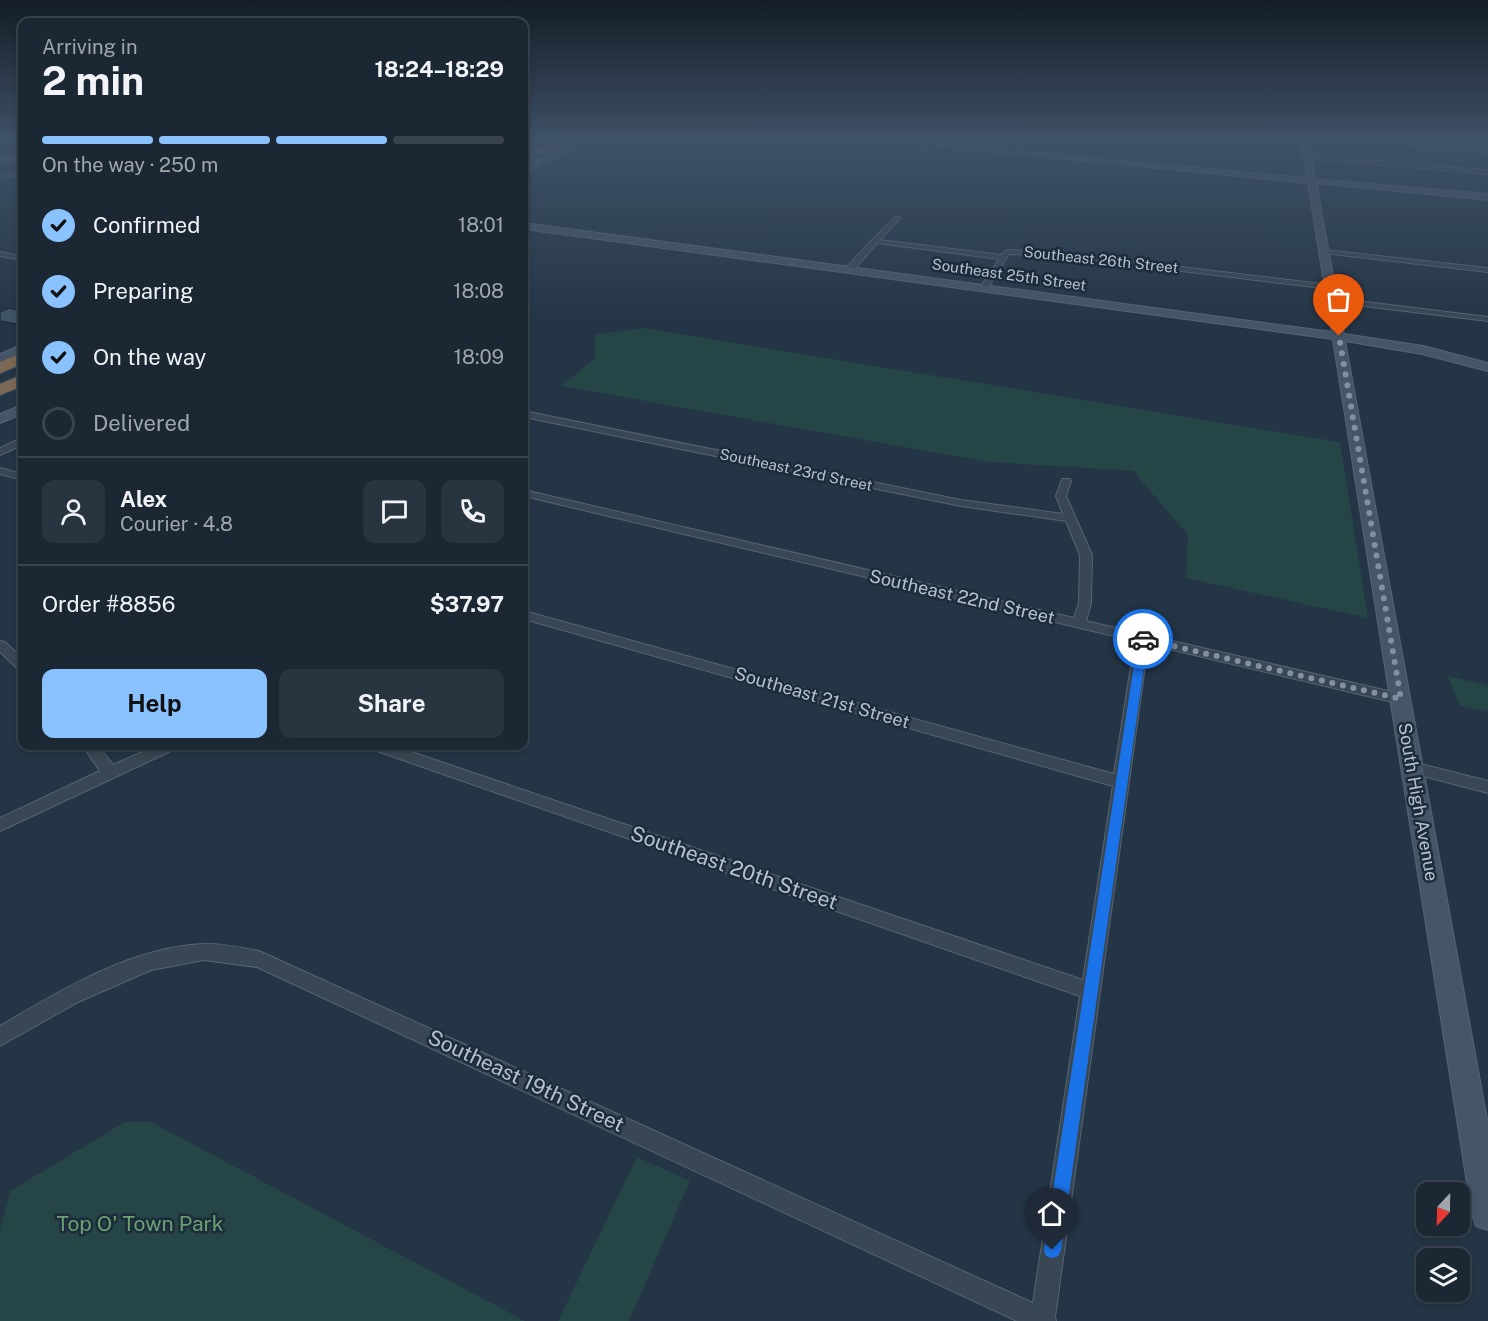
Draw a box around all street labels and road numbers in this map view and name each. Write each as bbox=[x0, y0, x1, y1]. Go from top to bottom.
street label: Southeast 26th Street bbox=[1023, 243, 1179, 276]
street label: Southeast 25th Street bbox=[931, 255, 1088, 294]
street label: Southeast 23rd Street bbox=[718, 445, 874, 494]
street label: Southeast 22nd Street bbox=[867, 565, 1057, 628]
street label: Southeast 21st Street bbox=[732, 662, 912, 733]
street label: South High Avenue bbox=[1394, 721, 1443, 883]
street label: Southeast 20th Street bbox=[627, 820, 841, 915]
street label: Southeast 19th Street bbox=[424, 1024, 628, 1137]

